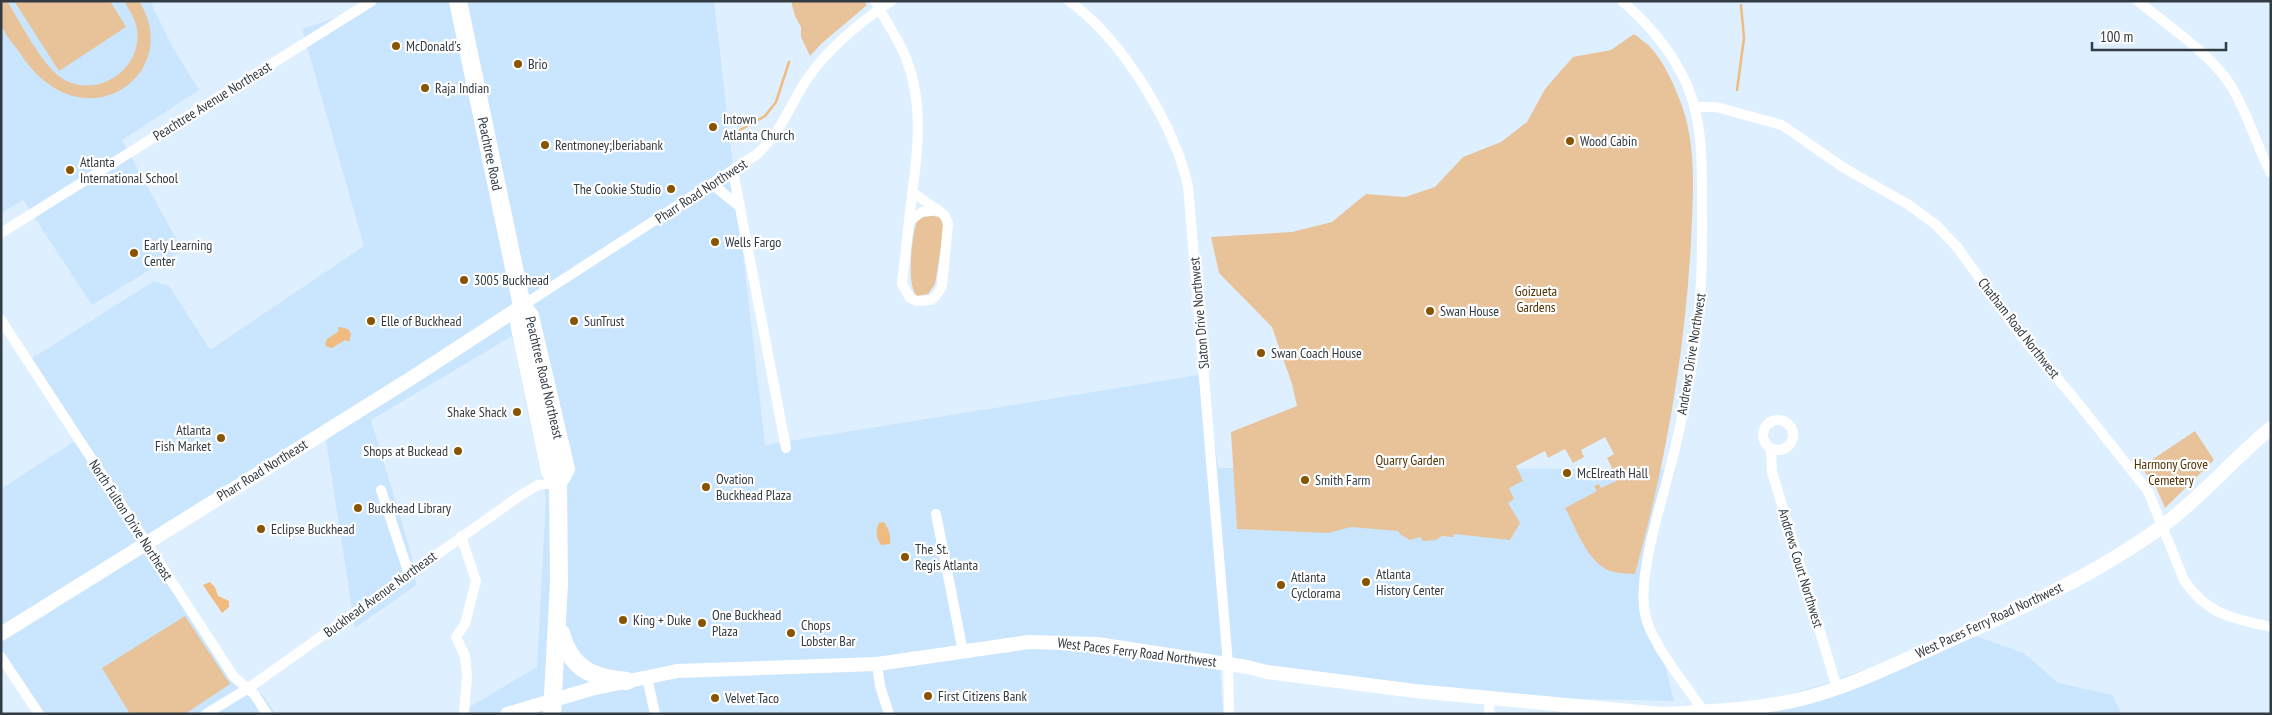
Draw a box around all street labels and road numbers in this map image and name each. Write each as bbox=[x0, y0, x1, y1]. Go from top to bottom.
street label: Peachtree Avenue Northeast bbox=[149, 57, 275, 145]
street label: Peachtree Road bbox=[474, 115, 506, 192]
street label: Pharr Road Northwest bbox=[652, 155, 750, 227]
street label: Slaton Drive Northwest bbox=[1185, 256, 1213, 370]
street label: Chatham Road Northwest bbox=[1974, 274, 2064, 382]
street label: Andrews Drive Northwest bbox=[1672, 292, 1710, 416]
street label: Peachtree Road Northeast bbox=[521, 314, 568, 441]
street label: Pharr Road Northeast bbox=[213, 435, 311, 505]
street label: North Fulton Drive Northeast bbox=[85, 456, 177, 584]
street label: Andrews Court Northwest bbox=[1774, 506, 1828, 630]
street label: Buckhead Avenue Northeast bbox=[320, 547, 440, 641]
street label: West Paces Ferry Road Northwest bbox=[1913, 578, 2066, 662]
street label: West Paces Ferry Road Northwest bbox=[1056, 633, 1218, 671]

